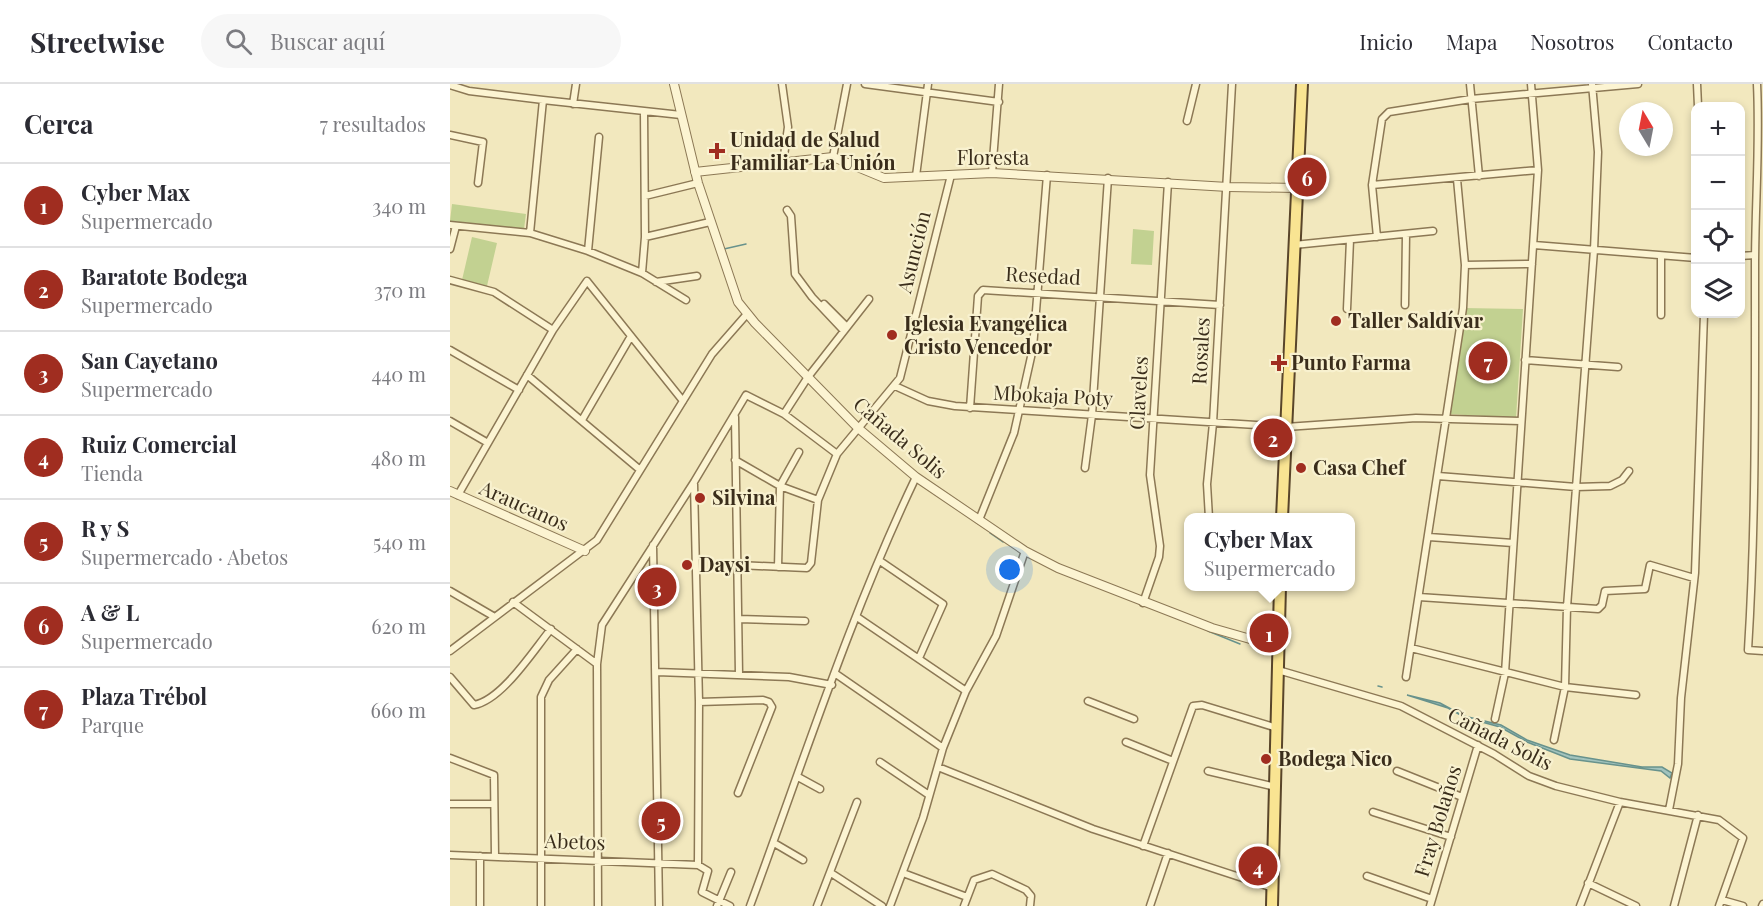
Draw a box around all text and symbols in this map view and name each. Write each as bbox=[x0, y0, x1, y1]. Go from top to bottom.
search box bbox=[201, 14, 621, 68]
text: Streetwise bbox=[30, 23, 165, 60]
icon: search bbox=[222, 25, 255, 58]
text: Buscar aquí bbox=[270, 26, 385, 56]
text: Inicio bbox=[1359, 27, 1413, 55]
text: Mapa bbox=[1446, 27, 1497, 55]
text: Nosotros bbox=[1530, 27, 1614, 55]
text: Contacto bbox=[1647, 27, 1733, 55]
north arrow bbox=[1619, 102, 1673, 156]
map controls bbox=[1691, 102, 1745, 318]
button: + bbox=[1691, 102, 1745, 156]
text: Cerca bbox=[24, 106, 93, 141]
text: 7 resultados bbox=[320, 110, 426, 137]
place label: Unidad de Salud Familiar La Unión bbox=[730, 125, 896, 175]
marker: Unidad de Salud Familiar La Unión bbox=[708, 142, 726, 160]
street label: Floresta bbox=[957, 143, 1029, 170]
pin: 6 bbox=[1288, 154, 1326, 200]
button: − bbox=[1691, 156, 1745, 210]
text: Cyber Max bbox=[81, 177, 190, 207]
text: 1 bbox=[40, 192, 47, 219]
text: 340 m bbox=[372, 192, 426, 219]
text: Supermercado bbox=[81, 207, 213, 234]
street label: Asunción bbox=[889, 208, 936, 296]
button: locate bbox=[1691, 210, 1745, 264]
street label: Resedad bbox=[1005, 259, 1082, 290]
text: Baratote Bodega bbox=[81, 261, 248, 291]
button: layers bbox=[1691, 264, 1745, 318]
text: 2 bbox=[38, 276, 49, 303]
text: 370 m bbox=[374, 276, 426, 303]
text: Supermercado bbox=[81, 291, 213, 318]
place label: Taller Saldívar bbox=[1348, 306, 1484, 333]
place label: Iglesia Evangélica Cristo Vencedor bbox=[904, 309, 1068, 359]
marker: Taller Saldívar bbox=[1329, 314, 1343, 328]
street label: Rosales bbox=[1184, 317, 1215, 385]
marker: Iglesia Evangélica Cristo Vencedor bbox=[885, 328, 899, 342]
pin: 7 bbox=[1468, 338, 1508, 384]
text: San Cayetano bbox=[81, 345, 218, 375]
place label: Punto Farma bbox=[1291, 348, 1411, 375]
street label: Claveles bbox=[1122, 355, 1153, 430]
marker: Punto Farma bbox=[1272, 356, 1286, 370]
text: 3 bbox=[39, 360, 48, 387]
text: 440 m bbox=[372, 360, 426, 387]
text: Supermercado bbox=[81, 375, 213, 402]
street label: Mbokaja Poty bbox=[993, 378, 1114, 411]
street label: Cañada Solis bbox=[849, 390, 953, 484]
pin: 2 bbox=[1254, 416, 1292, 460]
text: Ruiz Comercial bbox=[81, 429, 237, 459]
text: 4 bbox=[38, 444, 49, 471]
text: 480 m bbox=[371, 444, 426, 471]
place label: Casa Chef bbox=[1313, 453, 1407, 480]
text: Tienda bbox=[81, 459, 143, 486]
marker: Casa Chef bbox=[1294, 461, 1308, 475]
street label: Araucanos bbox=[475, 473, 573, 536]
place label: Silvina bbox=[712, 483, 776, 510]
marker: Silvina bbox=[693, 491, 707, 505]
text: R y S bbox=[81, 513, 129, 543]
popup bbox=[1184, 513, 1355, 591]
text: Cyber Max bbox=[1204, 524, 1313, 554]
text: 5 bbox=[39, 528, 48, 555]
text: 540 m bbox=[373, 528, 426, 555]
text: Supermercado · Abetos bbox=[81, 543, 288, 570]
place label: Daysi bbox=[699, 550, 750, 577]
text: Supermercado bbox=[1204, 554, 1335, 581]
your location bbox=[995, 555, 1024, 584]
marker: Daysi bbox=[680, 558, 694, 572]
pin: 3 bbox=[638, 564, 676, 610]
text: A & L bbox=[81, 597, 139, 627]
pin: 1 bbox=[1250, 610, 1288, 656]
text: 6 bbox=[38, 612, 49, 639]
text: 620 m bbox=[371, 612, 426, 639]
text: Supermercado bbox=[81, 627, 213, 654]
text: Plaza Trébol bbox=[81, 681, 207, 711]
text: 7 bbox=[39, 696, 48, 723]
text: 660 m bbox=[371, 696, 426, 723]
street label: Cañada Solis bbox=[1444, 700, 1558, 776]
text: Parque bbox=[81, 711, 144, 738]
place label: Bodega Nico bbox=[1278, 744, 1392, 771]
marker: Bodega Nico bbox=[1259, 752, 1273, 766]
street label: Fray Bolaños bbox=[1407, 761, 1466, 880]
pin: 5 bbox=[642, 798, 680, 844]
street label: Abetos bbox=[543, 826, 606, 855]
pin: 4 bbox=[1238, 844, 1278, 888]

